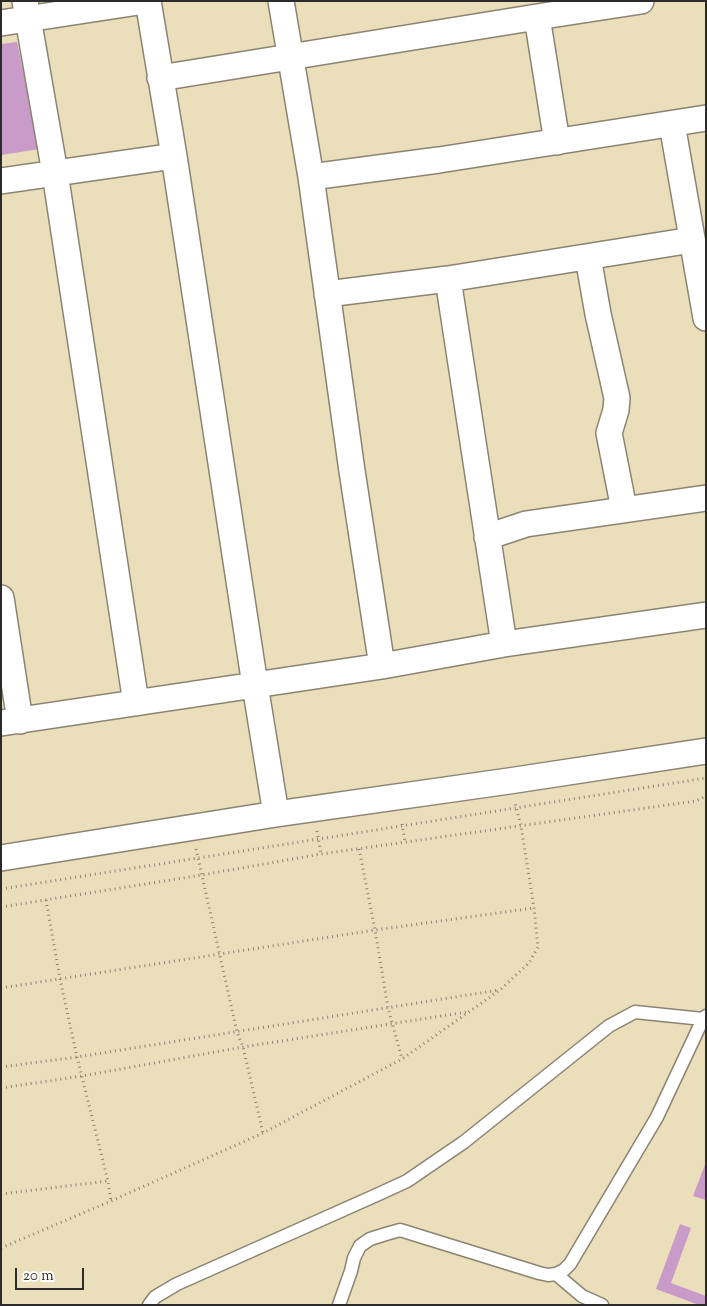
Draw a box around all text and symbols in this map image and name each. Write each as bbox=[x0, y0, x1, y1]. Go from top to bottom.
scale bar bbox=[18, 1258, 86, 1290]
text: 20 m bbox=[23, 1266, 54, 1287]

